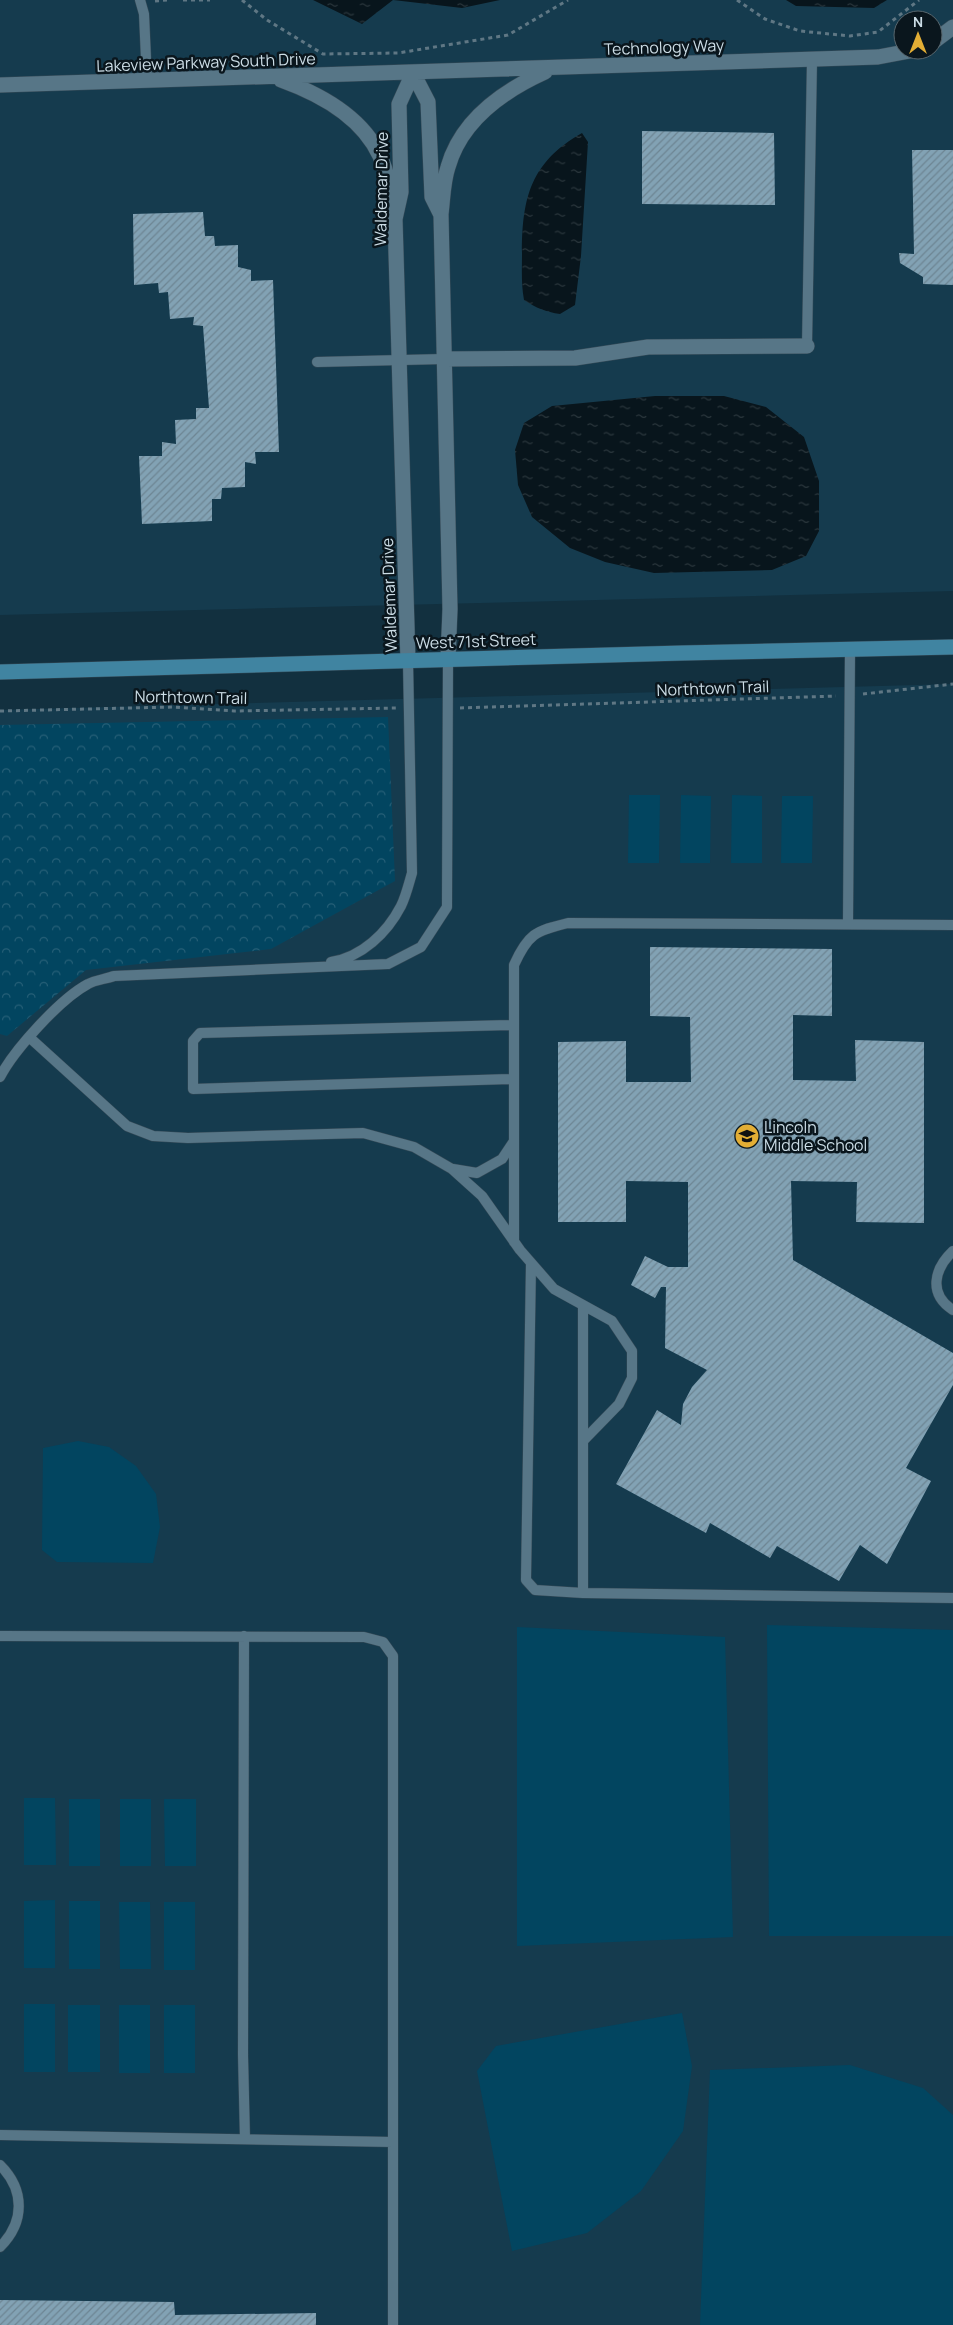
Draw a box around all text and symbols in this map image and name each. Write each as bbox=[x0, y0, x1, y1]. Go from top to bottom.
north arrow bbox=[893, 10, 943, 60]
text: N bbox=[913, 12, 923, 31]
street label: Technology Way bbox=[603, 34, 725, 60]
street label: Lakeview Parkway South Drive bbox=[96, 47, 316, 77]
street label: Waldemar Drive bbox=[369, 132, 393, 246]
street label: Waldemar Drive bbox=[376, 538, 402, 652]
street label: West 71st Street bbox=[415, 628, 537, 654]
street label: Northtown Trail bbox=[656, 675, 770, 701]
street label: Northtown Trail bbox=[134, 685, 248, 709]
place label: Lincoln Middle School bbox=[764, 1116, 867, 1156]
school or university icon: Lincoln Middle School bbox=[734, 1123, 760, 1149]

